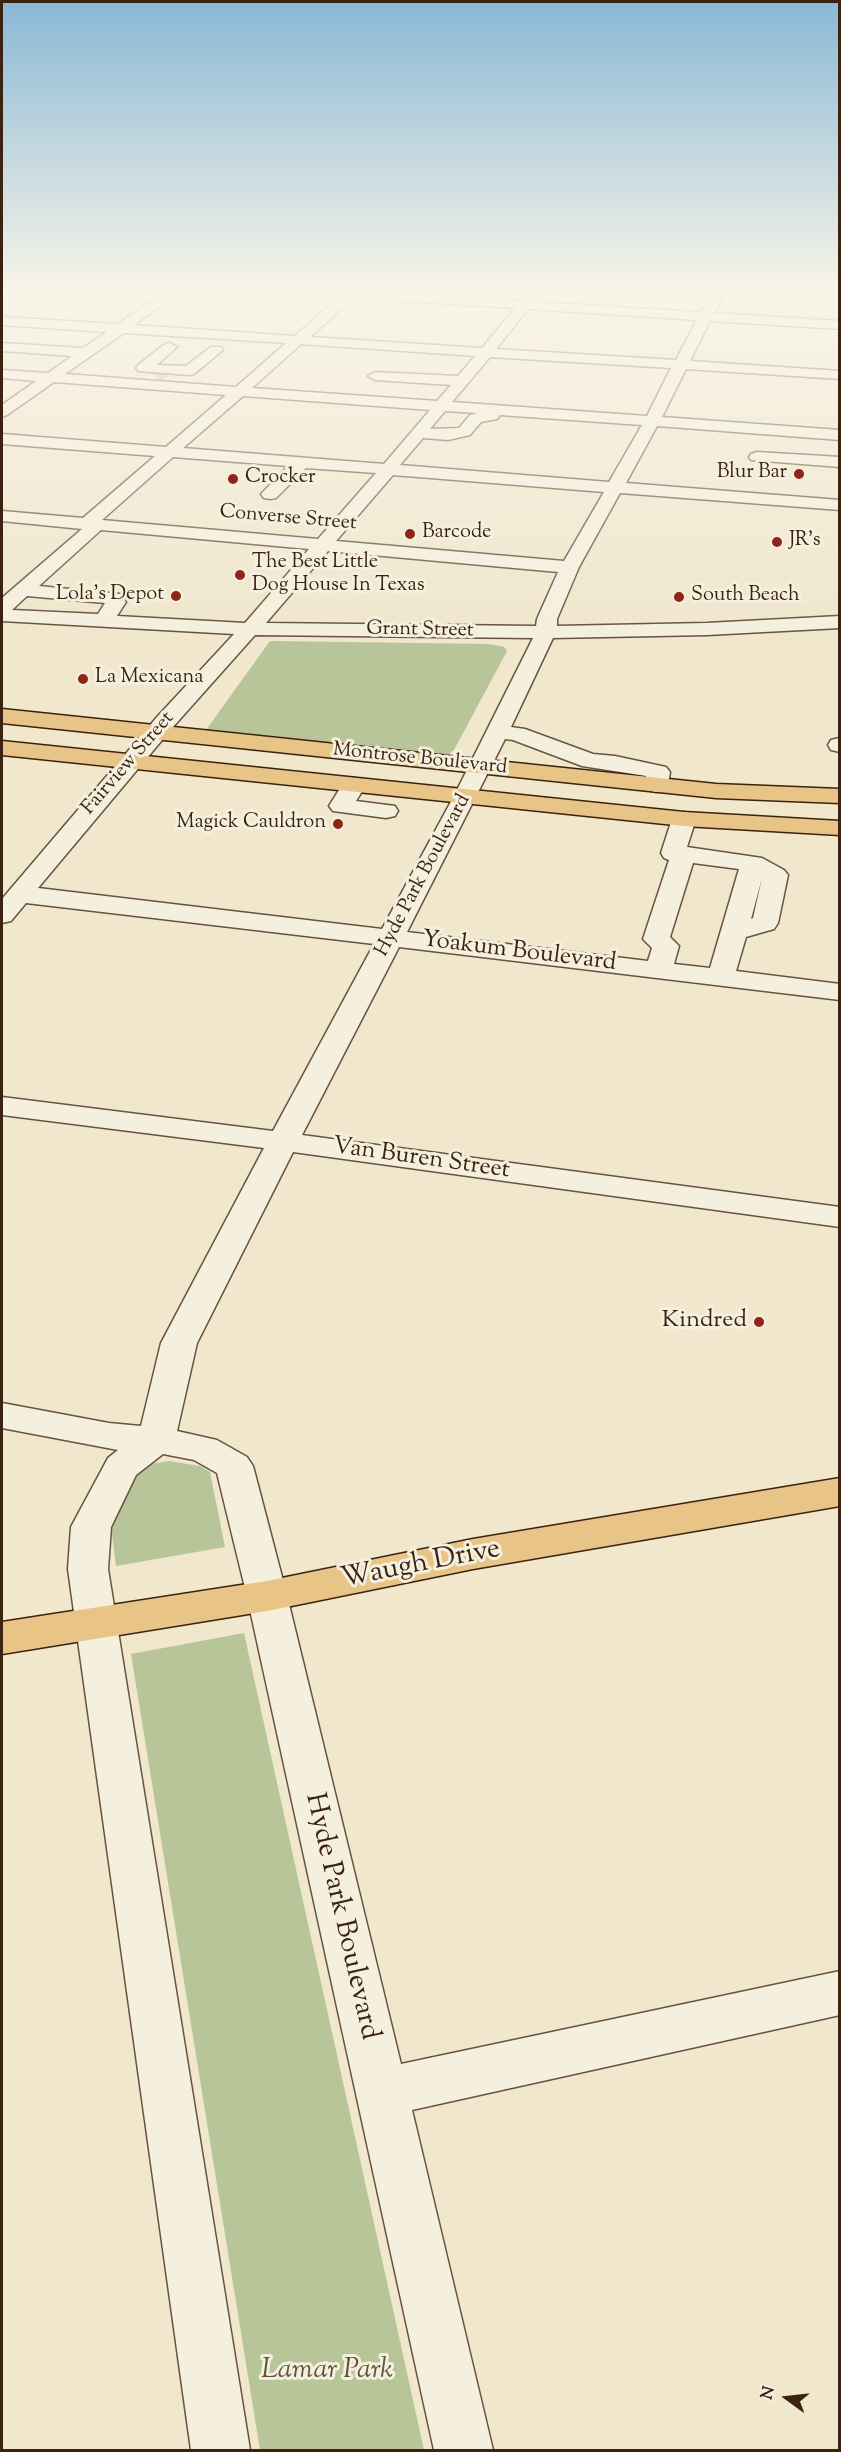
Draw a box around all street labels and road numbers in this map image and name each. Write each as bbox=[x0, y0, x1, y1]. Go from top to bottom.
street label: Converse Street bbox=[218, 501, 358, 537]
street label: Grant Street bbox=[366, 618, 474, 644]
street label: Fairview Street bbox=[78, 707, 180, 821]
street label: Montrose Boulevard bbox=[332, 739, 508, 781]
street label: Hyde Park Boulevard bbox=[371, 791, 477, 961]
street label: Yoakum Boulevard bbox=[420, 927, 618, 979]
street label: Van Buren Street bbox=[331, 1133, 511, 1187]
street label: Waugh Drive bbox=[339, 1534, 503, 1598]
street label: Hyde Park Boulevard bbox=[295, 1790, 385, 2044]

